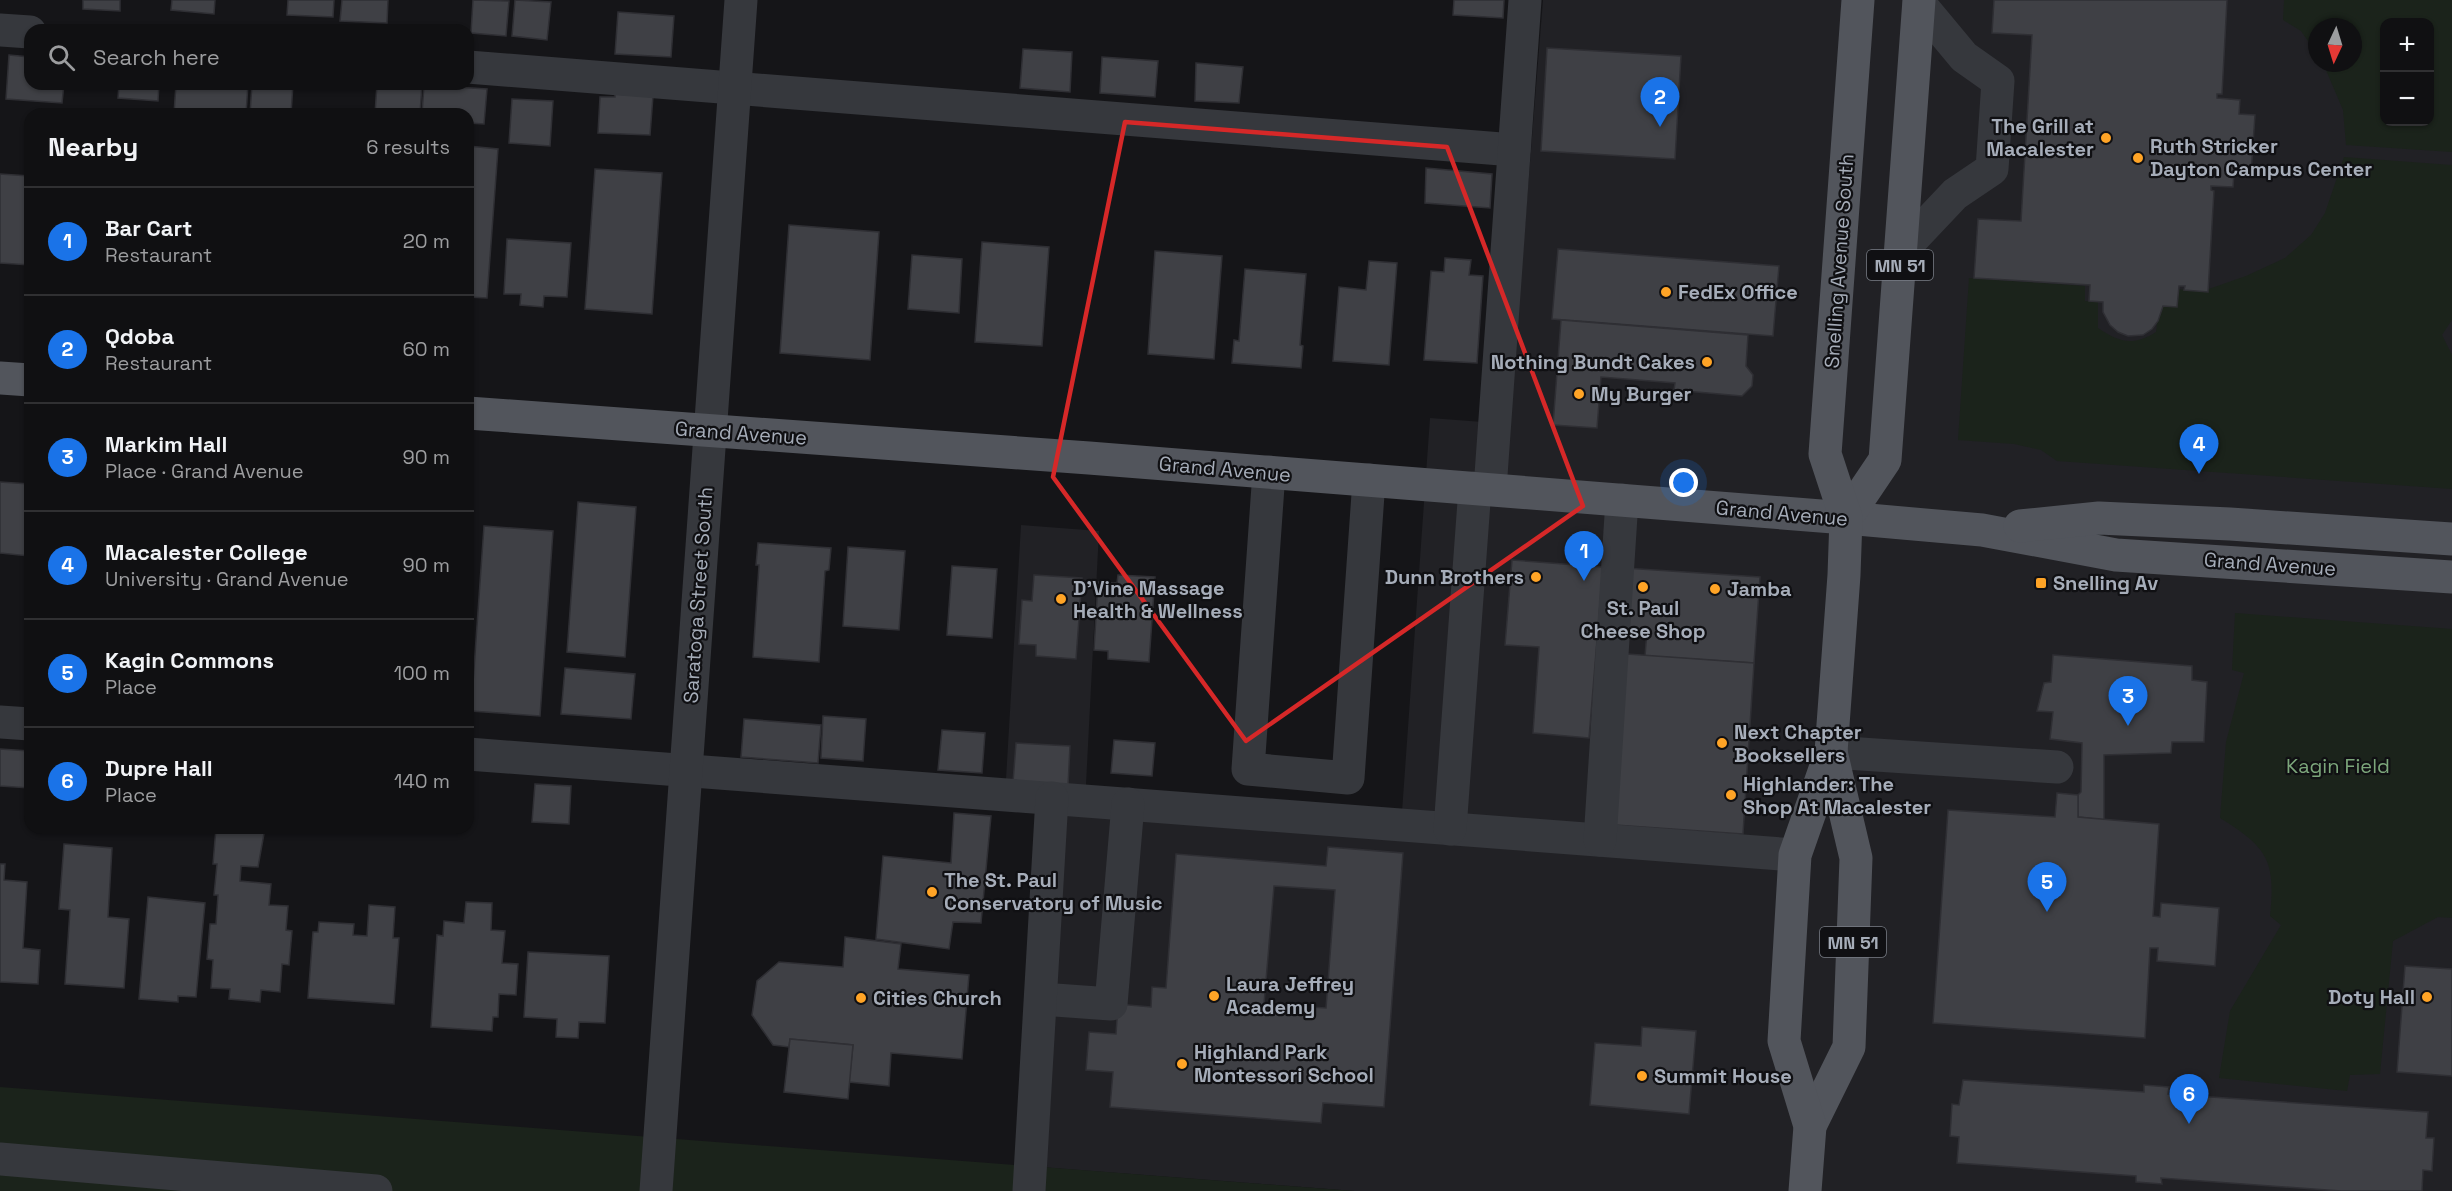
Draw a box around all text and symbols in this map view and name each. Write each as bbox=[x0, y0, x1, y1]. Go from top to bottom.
north arrow bbox=[2308, 18, 2362, 72]
map controls bbox=[2380, 18, 2434, 126]
button: + bbox=[2380, 18, 2434, 72]
search box bbox=[24, 24, 474, 90]
icon: search bbox=[45, 41, 78, 74]
text: Search here bbox=[93, 43, 220, 71]
button: − bbox=[2380, 72, 2434, 126]
pin: 2 bbox=[1640, 78, 1680, 127]
place label: The Grill at Macalester bbox=[1986, 113, 2094, 162]
text: Nearby bbox=[48, 130, 138, 164]
marker: The Grill at Macalester bbox=[2099, 131, 2113, 145]
place label: Ruth Stricker Dayton Campus Center bbox=[2150, 133, 2372, 182]
text: 6 results bbox=[366, 134, 450, 160]
marker: Ruth Stricker Dayton Campus Center bbox=[2131, 151, 2145, 165]
street label: Snelling Avenue South bbox=[1819, 153, 1859, 369]
text: Bar Cart bbox=[105, 214, 192, 242]
text: 1 bbox=[63, 228, 72, 254]
text: 20 m bbox=[403, 228, 450, 254]
text: Restaurant bbox=[105, 242, 212, 268]
road number: MN 51 bbox=[1867, 250, 1933, 280]
place label: FedEx Office bbox=[1678, 279, 1798, 305]
marker: FedEx Office bbox=[1659, 285, 1673, 299]
text: Qdoba bbox=[105, 322, 174, 350]
text: 2 bbox=[62, 336, 73, 362]
text: 60 m bbox=[403, 336, 450, 362]
place label: Nothing Bundt Cakes bbox=[1491, 349, 1695, 375]
text: Restaurant bbox=[105, 350, 212, 376]
marker: Nothing Bundt Cakes bbox=[1700, 355, 1714, 369]
place label: My Burger bbox=[1591, 381, 1692, 407]
marker: My Burger bbox=[1572, 387, 1586, 401]
street label: Grand Avenue bbox=[674, 415, 808, 451]
pin: 4 bbox=[2180, 424, 2218, 474]
text: Markim Hall bbox=[105, 430, 227, 458]
text: 3 bbox=[61, 444, 74, 470]
text: 90 m bbox=[403, 444, 450, 470]
street label: Grand Avenue bbox=[1158, 450, 1292, 488]
text: Place · Grand Avenue bbox=[105, 458, 304, 484]
your location bbox=[1669, 468, 1698, 497]
street label: Saratoga Street South bbox=[677, 486, 719, 704]
street label: Grand Avenue bbox=[1715, 494, 1849, 532]
pin: 1 bbox=[1564, 532, 1604, 581]
text: Macalester College bbox=[105, 538, 308, 566]
street label: Grand Avenue bbox=[2203, 546, 2337, 582]
text: 4 bbox=[61, 552, 74, 578]
text: 90 m bbox=[403, 552, 450, 578]
place label: Dunn Brothers bbox=[1385, 564, 1524, 590]
text: University · Grand Avenue bbox=[105, 566, 348, 592]
marker: Dunn Brothers bbox=[1529, 570, 1543, 584]
place label: Snelling Av bbox=[2053, 570, 2158, 596]
place label: D'Vine Massage Health & Wellness bbox=[1073, 575, 1243, 624]
place label: Jamba bbox=[1727, 576, 1792, 602]
marker: Snelling Av bbox=[2034, 576, 2048, 590]
marker: St. Paul Cheese Shop bbox=[1636, 580, 1650, 594]
marker: Jamba bbox=[1708, 582, 1722, 596]
marker: D'Vine Massage Health & Wellness bbox=[1054, 592, 1068, 606]
place label: St. Paul Cheese Shop bbox=[1581, 595, 1705, 644]
text: Kagin Commons bbox=[105, 646, 274, 674]
text: 5 bbox=[62, 660, 74, 686]
text: 100 m bbox=[394, 660, 450, 686]
text: Place bbox=[105, 674, 157, 700]
pin: 3 bbox=[2108, 676, 2148, 726]
place label: Next Chapter Booksellers bbox=[1734, 719, 1862, 768]
marker: Next Chapter Booksellers bbox=[1715, 736, 1729, 750]
park label: Kagin Field bbox=[2286, 753, 2390, 779]
text: Dupre Hall bbox=[105, 754, 213, 782]
text: 6 bbox=[61, 768, 74, 794]
text: 140 m bbox=[394, 768, 450, 794]
place label: Highlander: The Shop At Macalester bbox=[1743, 771, 1931, 820]
text: Place bbox=[105, 782, 157, 808]
marker: Highlander: The Shop At Macalester bbox=[1724, 788, 1738, 802]
pin: 5 bbox=[2028, 862, 2066, 912]
place label: The St. Paul Conservatory of Music bbox=[944, 867, 1163, 916]
marker: The St. Paul Conservatory of Music bbox=[925, 885, 939, 899]
road number: MN 51 bbox=[1820, 927, 1886, 957]
place label: Laura Jeffrey Academy bbox=[1226, 971, 1354, 1020]
place label: Doty Hall bbox=[2328, 984, 2415, 1010]
place label: Cities Church bbox=[873, 985, 1002, 1011]
marker: Laura Jeffrey Academy bbox=[1207, 989, 1221, 1003]
marker: Doty Hall bbox=[2420, 990, 2434, 1004]
marker: Cities Church bbox=[854, 991, 868, 1005]
place label: Highland Park Montessori School bbox=[1194, 1039, 1374, 1088]
marker: Highland Park Montessori School bbox=[1175, 1057, 1189, 1071]
place label: Summit House bbox=[1654, 1063, 1792, 1089]
marker: Summit House bbox=[1635, 1069, 1649, 1083]
pin: 6 bbox=[2170, 1074, 2208, 1124]

